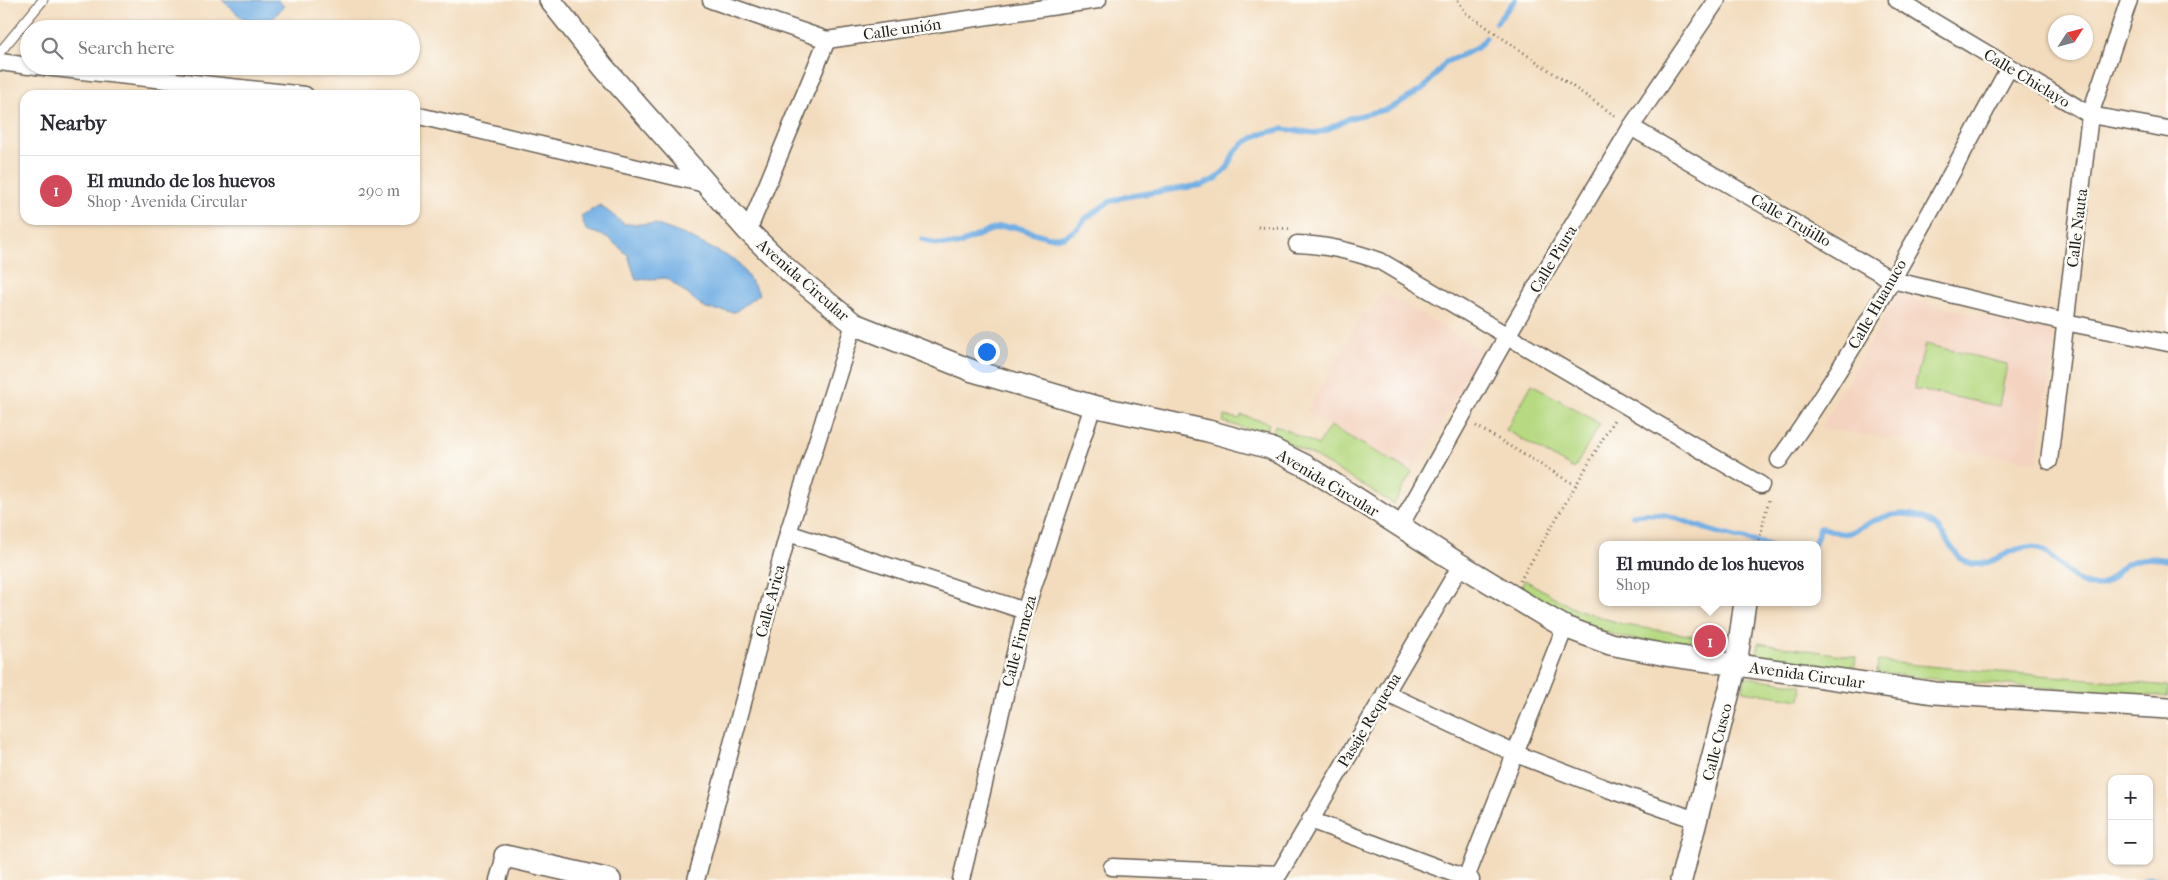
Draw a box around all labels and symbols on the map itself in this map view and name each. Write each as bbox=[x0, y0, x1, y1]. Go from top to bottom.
street label: Calle unión bbox=[862, 14, 943, 44]
north arrow bbox=[2048, 15, 2093, 60]
street label: Calle Chiclayo bbox=[1980, 45, 2074, 111]
street label: Calle Nauta bbox=[2063, 187, 2091, 269]
street label: Calle Trujillo bbox=[1747, 189, 1835, 251]
street label: Calle Piura bbox=[1525, 221, 1581, 296]
street label: Avenida Circular bbox=[752, 234, 853, 325]
street label: Calle Huanuco bbox=[1844, 256, 1910, 352]
your location bbox=[974, 339, 1000, 365]
street label: Avenida Circular bbox=[1273, 444, 1383, 521]
street label: Calle Arica bbox=[751, 562, 789, 639]
street label: Calle Firmeza bbox=[998, 593, 1040, 689]
pin: 1 bbox=[1694, 622, 1726, 660]
street label: Avenida Circular bbox=[1747, 657, 1866, 693]
street label: Pasaje Requena bbox=[1333, 669, 1405, 771]
street label: Calle Cusco bbox=[1698, 701, 1736, 783]

